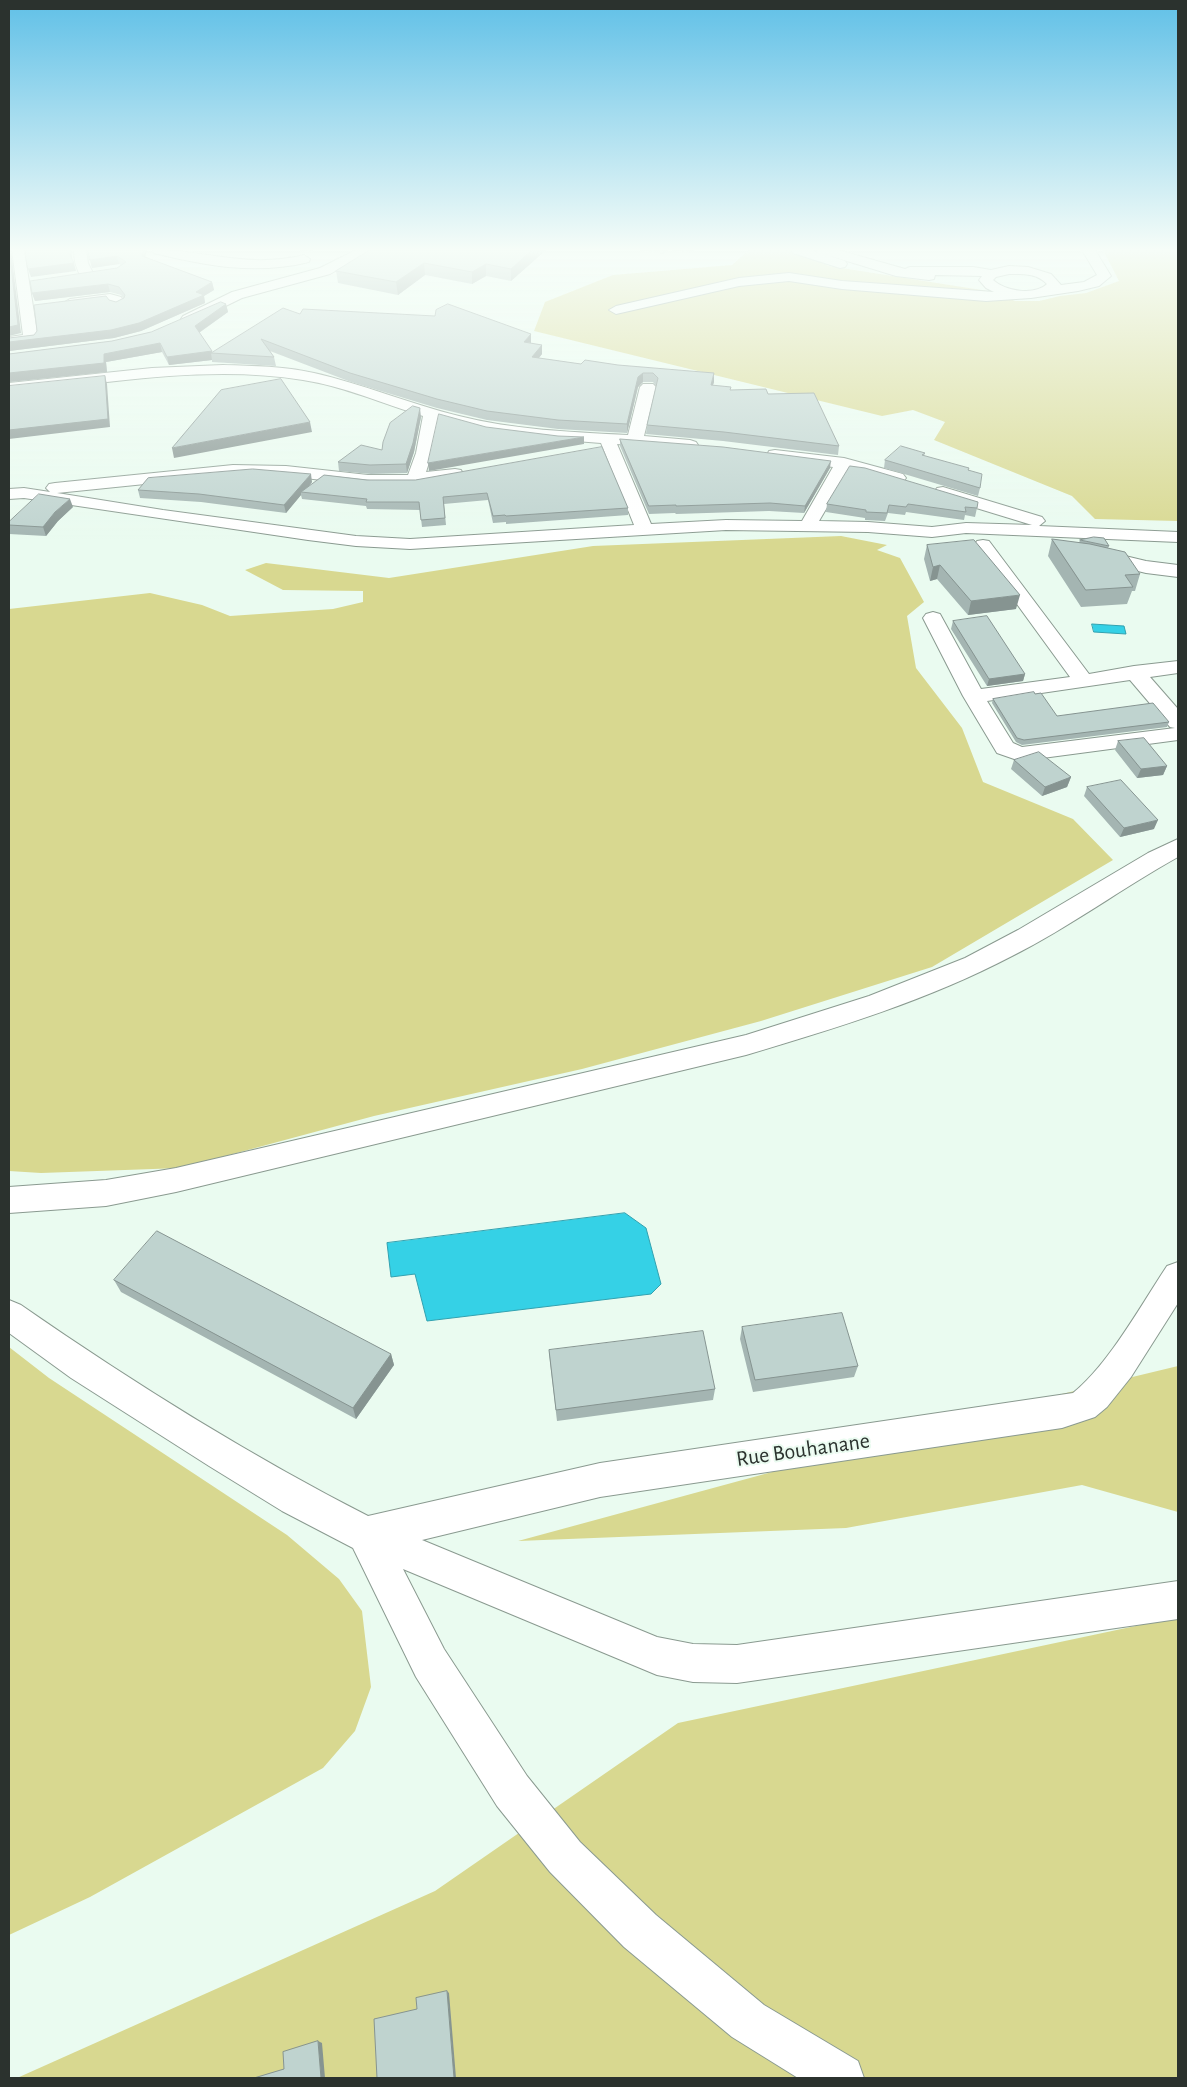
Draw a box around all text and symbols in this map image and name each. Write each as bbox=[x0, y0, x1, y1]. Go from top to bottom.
street label: Rue Bouhanane bbox=[735, 1428, 871, 1472]

